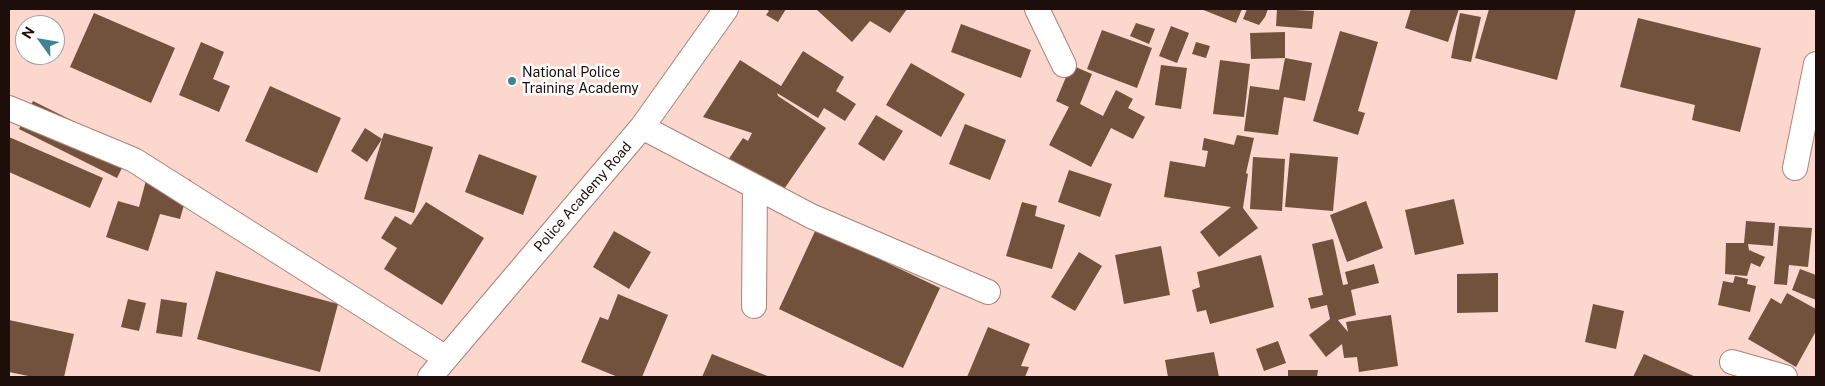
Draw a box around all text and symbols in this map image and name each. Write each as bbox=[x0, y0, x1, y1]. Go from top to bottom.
north arrow bbox=[15, 15, 65, 65]
text: N bbox=[18, 24, 38, 41]
place label: National Police Training Academy bbox=[522, 65, 639, 98]
marker: National Police Training Academy bbox=[506, 75, 518, 87]
street label: Police Academy Road bbox=[531, 138, 635, 256]

